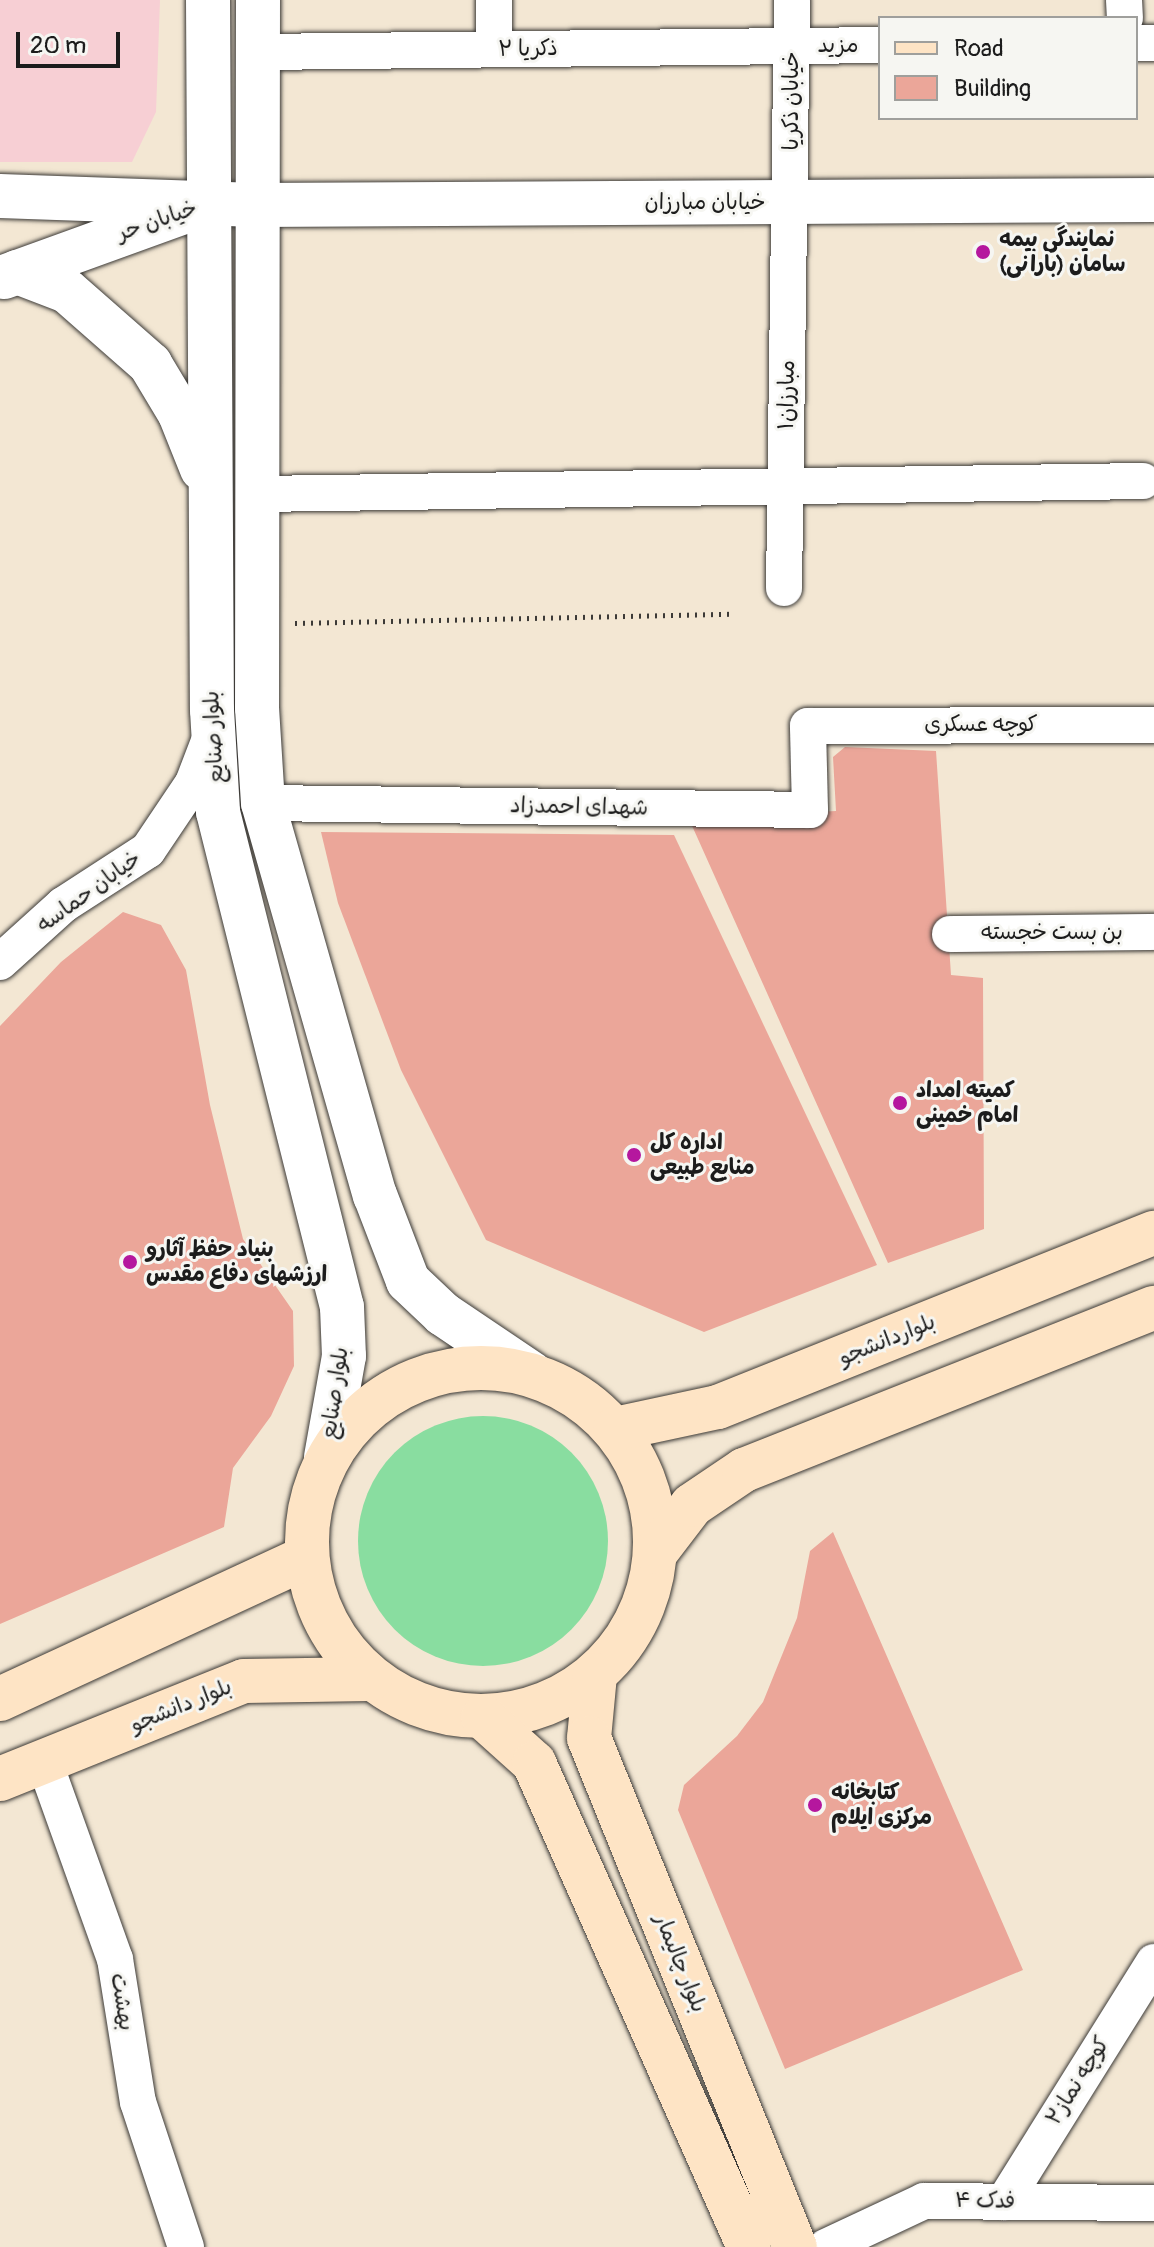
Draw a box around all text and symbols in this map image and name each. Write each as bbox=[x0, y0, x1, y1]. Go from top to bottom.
scale bar bbox=[20, 16, 124, 66]
legend bbox=[878, 16, 1138, 120]
text: 20 m bbox=[30, 31, 86, 60]
street label: مزید bbox=[818, 33, 858, 59]
text: Road bbox=[954, 34, 1004, 63]
street label: ذکریا ۲ bbox=[498, 35, 558, 63]
street label: خیابان ذکریا bbox=[779, 51, 805, 151]
text: Building bbox=[954, 74, 1031, 103]
street label: خیابان مبارزان bbox=[644, 190, 766, 216]
street label: خیابان حر bbox=[113, 195, 201, 247]
place label: نمایندگی بیمه سامان (بارانی) bbox=[999, 226, 1126, 278]
marker: نمایندگی بیمه سامان (بارانی) bbox=[974, 243, 992, 261]
street label: مبارزان۱ bbox=[773, 360, 801, 430]
street label: بلوار صنایع bbox=[198, 690, 230, 784]
street label: کوچه عسکری bbox=[924, 712, 1038, 738]
street label: شهدای احمدزاد bbox=[510, 793, 648, 821]
street label: خیابان حماسه bbox=[32, 845, 146, 939]
street label: بن بست خجسته bbox=[981, 920, 1123, 946]
place label: کمیته امداد امام خمینی bbox=[916, 1077, 1018, 1128]
marker: کمیته امداد امام خمینی bbox=[891, 1094, 909, 1112]
place label: اداره کل منابع طبیعی bbox=[650, 1129, 755, 1180]
marker: اداره کل منابع طبیعی bbox=[625, 1146, 643, 1164]
place label: بنیاد حفظ آثارو ارزشهای دفاع مقدس bbox=[146, 1236, 327, 1288]
marker: بنیاد حفظ آثارو ارزشهای دفاع مقدس bbox=[121, 1253, 139, 1271]
street label: بلواردانشجو bbox=[835, 1309, 939, 1371]
street label: بلوار صنایع bbox=[315, 1345, 355, 1441]
street label: بلوار دانشجو bbox=[126, 1674, 236, 1738]
place label: کتابخانه مرکزی ایلام bbox=[831, 1779, 932, 1830]
marker: کتابخانه مرکزی ایلام bbox=[806, 1796, 824, 1814]
street label: بلوار چالیمار bbox=[648, 1910, 712, 2016]
street label: بهشت bbox=[104, 1971, 140, 2033]
street label: کوچه نماز۲ bbox=[1040, 2032, 1116, 2130]
street label: فدک ۴ bbox=[955, 2187, 1015, 2215]

